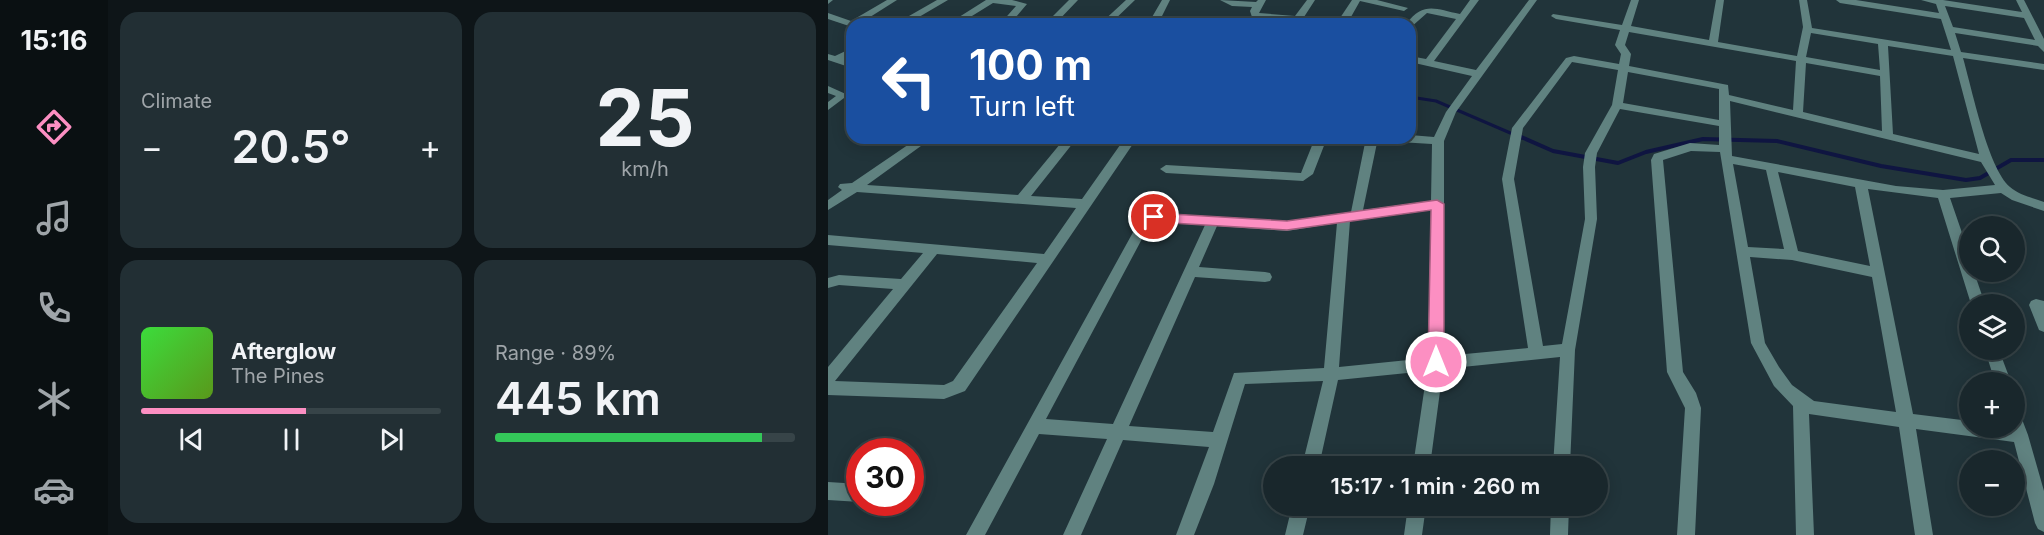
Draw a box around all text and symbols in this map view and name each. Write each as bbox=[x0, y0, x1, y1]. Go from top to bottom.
text: 15:16 bbox=[20, 24, 88, 57]
text: 100 m bbox=[969, 39, 1092, 90]
icon: left bbox=[870, 42, 948, 120]
text: 25 bbox=[596, 70, 695, 165]
text: Climate bbox=[141, 89, 212, 113]
text: Turn left bbox=[969, 90, 1075, 123]
icon: directions bbox=[33, 106, 75, 148]
text: 20.5° bbox=[231, 119, 351, 174]
text: − bbox=[141, 127, 163, 167]
text: + bbox=[419, 127, 441, 167]
text: km/h bbox=[621, 157, 669, 181]
pin bbox=[1128, 191, 1179, 242]
icon: music bbox=[33, 197, 75, 239]
icon: arrive bbox=[1137, 200, 1170, 233]
map controls bbox=[1959, 216, 2025, 516]
button: search bbox=[1959, 216, 2025, 282]
icon: phone bbox=[33, 287, 75, 329]
button: layers bbox=[1959, 294, 2025, 360]
position arrow bbox=[1404, 330, 1468, 394]
text: Afterglow bbox=[231, 338, 336, 364]
text: Range · 89% bbox=[495, 341, 616, 365]
text: The Pines bbox=[231, 364, 325, 388]
text: 445 km bbox=[495, 371, 661, 426]
button: + bbox=[1959, 372, 2025, 438]
icon: climate bbox=[33, 378, 75, 420]
icon: previous bbox=[175, 423, 208, 456]
icon: pause bbox=[275, 423, 308, 456]
icon: next bbox=[375, 423, 408, 456]
speed limit sign: 30 bbox=[846, 438, 924, 516]
button: − bbox=[1959, 450, 2025, 516]
icon: car bbox=[33, 469, 75, 511]
text: 15:17 · 1 min · 260 m bbox=[1331, 473, 1540, 499]

